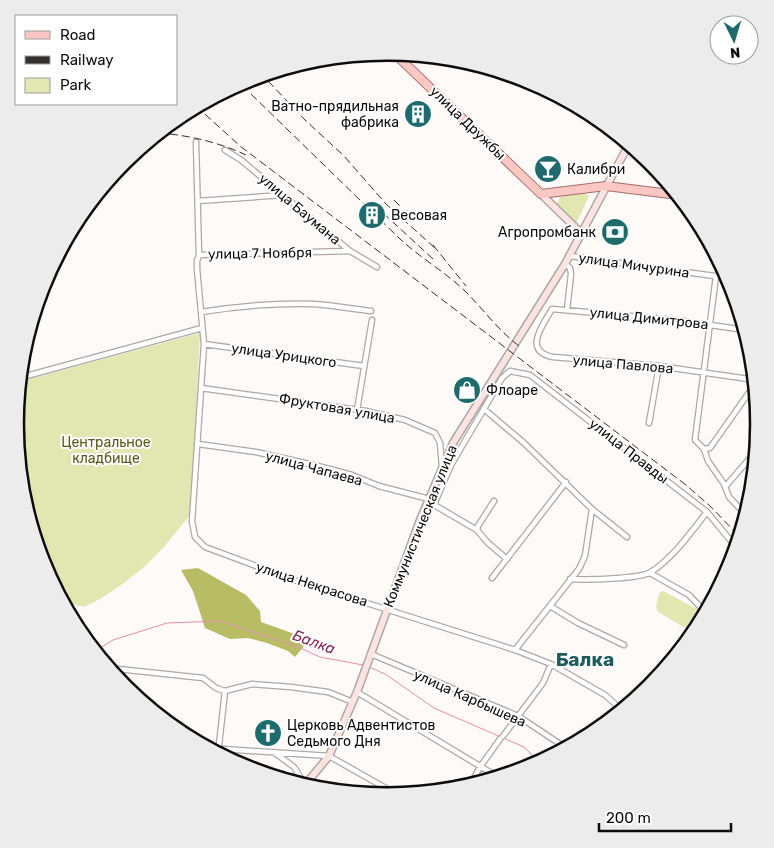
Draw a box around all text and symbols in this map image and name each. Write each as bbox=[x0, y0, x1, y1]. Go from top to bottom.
legend bbox=[15, 15, 178, 105]
north arrow bbox=[709, 15, 759, 65]
text: Road bbox=[60, 26, 96, 44]
text: N bbox=[729, 44, 741, 61]
text: Railway bbox=[60, 51, 114, 69]
text: Park bbox=[60, 76, 91, 94]
street label: улица Дружбы bbox=[426, 83, 509, 164]
place label: Ватно-прядильная фабрика bbox=[271, 98, 399, 131]
building icon: Ватно-прядильная фабрика bbox=[403, 99, 433, 129]
bar icon: Калибри bbox=[533, 154, 563, 184]
place label: Калибри bbox=[567, 161, 625, 178]
street label: улица Баумана bbox=[255, 170, 344, 249]
building icon: Весовая bbox=[357, 200, 387, 230]
place label: Весовая bbox=[391, 207, 447, 224]
bank icon: Агропромбанк bbox=[600, 217, 630, 247]
place label: Агропромбанк bbox=[498, 224, 596, 241]
street label: улица 7 Ноября bbox=[208, 244, 312, 263]
street label: улица Мичурина bbox=[577, 249, 690, 282]
street label: улица Димитрова bbox=[589, 304, 709, 333]
street label: улица Урицкого bbox=[230, 340, 338, 371]
street label: улица Павлова bbox=[572, 352, 674, 377]
shop icon: Флоаре bbox=[452, 375, 482, 405]
place label: Флоаре bbox=[486, 382, 538, 399]
street label: Фруктовая улица bbox=[278, 390, 396, 427]
street label: улица Правды bbox=[586, 415, 672, 488]
park label: Центральное кладбище bbox=[61, 434, 151, 467]
street label: Коммунистическая улица bbox=[380, 442, 461, 610]
street label: улица Чапаева bbox=[263, 447, 364, 490]
street label: улица Некрасова bbox=[254, 558, 370, 611]
water label: Балка bbox=[290, 626, 338, 658]
district label: Балка bbox=[556, 648, 614, 671]
street label: улица Карбышева bbox=[411, 666, 529, 731]
place label: Церковь Адвентистов Седьмого Дня bbox=[287, 717, 436, 750]
church icon: Церковь Адвентистов Седьмого Дня bbox=[253, 718, 283, 748]
scale bar bbox=[599, 800, 732, 832]
text: 200 m bbox=[606, 809, 651, 827]

